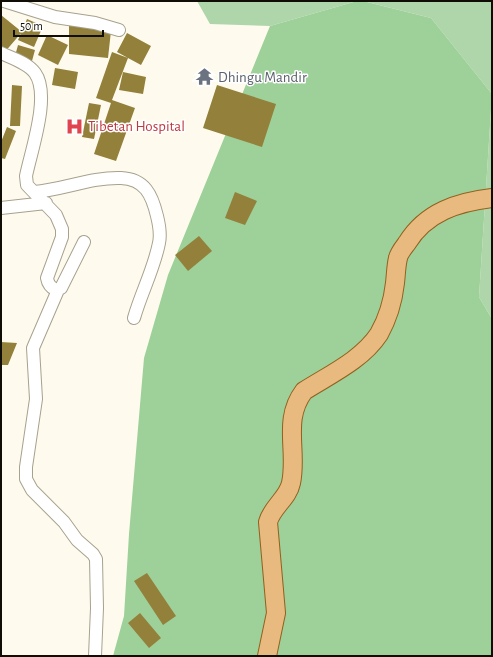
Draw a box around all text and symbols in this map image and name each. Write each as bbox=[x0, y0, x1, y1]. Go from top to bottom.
scale bar bbox=[14, 12, 103, 38]
text: 50 m bbox=[20, 20, 43, 32]
temple icon: Dhingu Mandir bbox=[195, 67, 215, 87]
place label: Dhingu Mandir bbox=[218, 70, 307, 85]
hospital icon: Tibetan Hospital bbox=[65, 116, 85, 136]
place label: Tibetan Hospital bbox=[88, 119, 185, 134]

